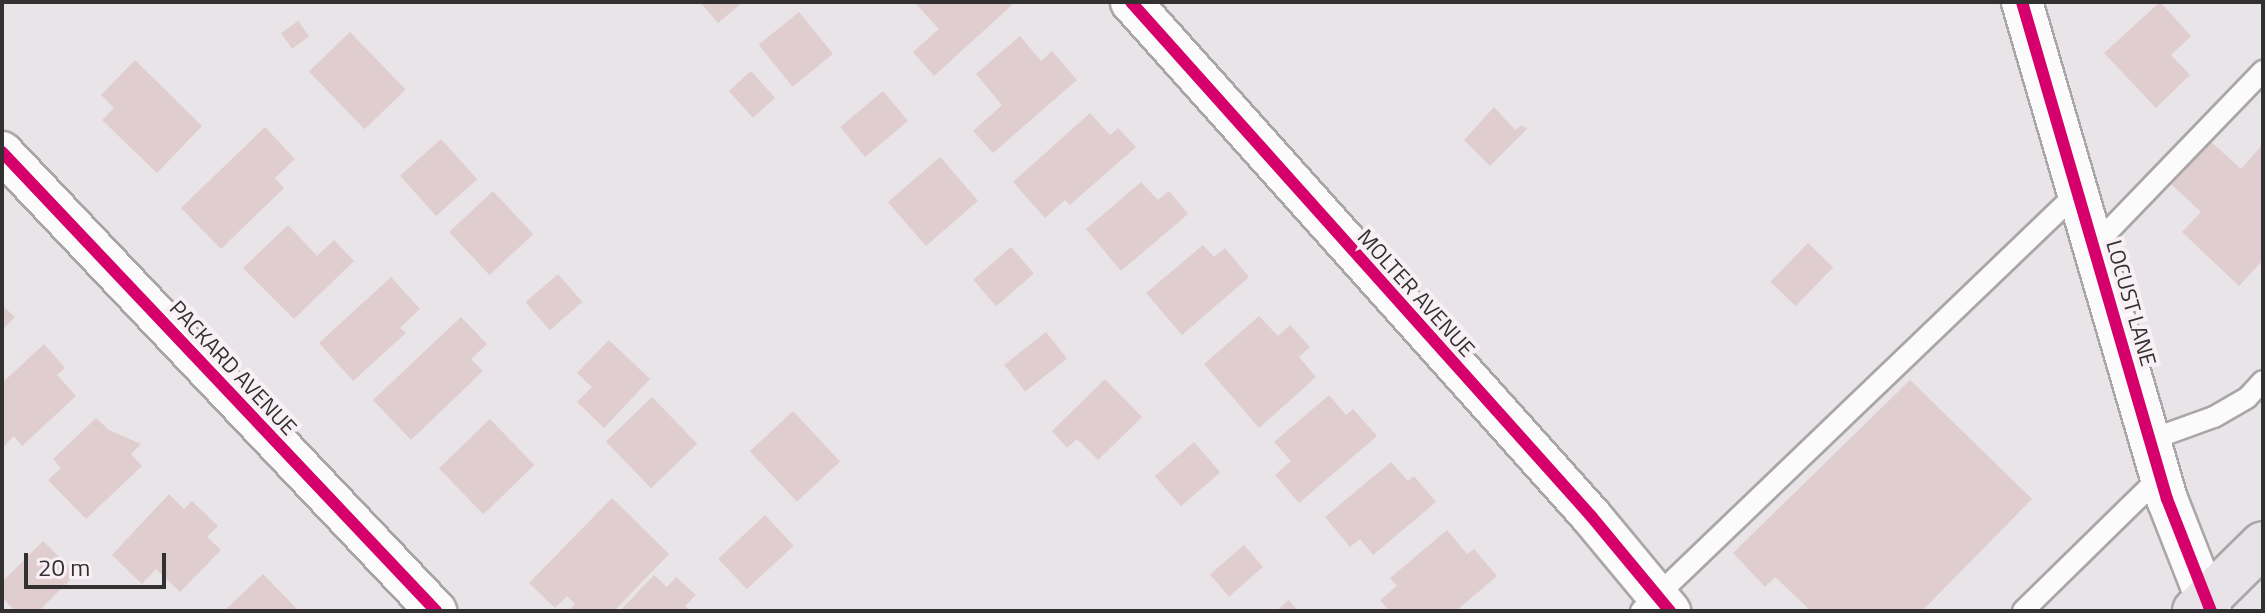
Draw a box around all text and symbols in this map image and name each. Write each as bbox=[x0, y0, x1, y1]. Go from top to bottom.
street label: MOLTER AVENUE bbox=[1352, 224, 1480, 362]
street label: LOCUST LANE bbox=[2100, 237, 2162, 369]
street label: PACKARD AVENUE bbox=[164, 295, 302, 441]
scale bar bbox=[28, 537, 170, 587]
text: 20 m bbox=[38, 549, 90, 585]

